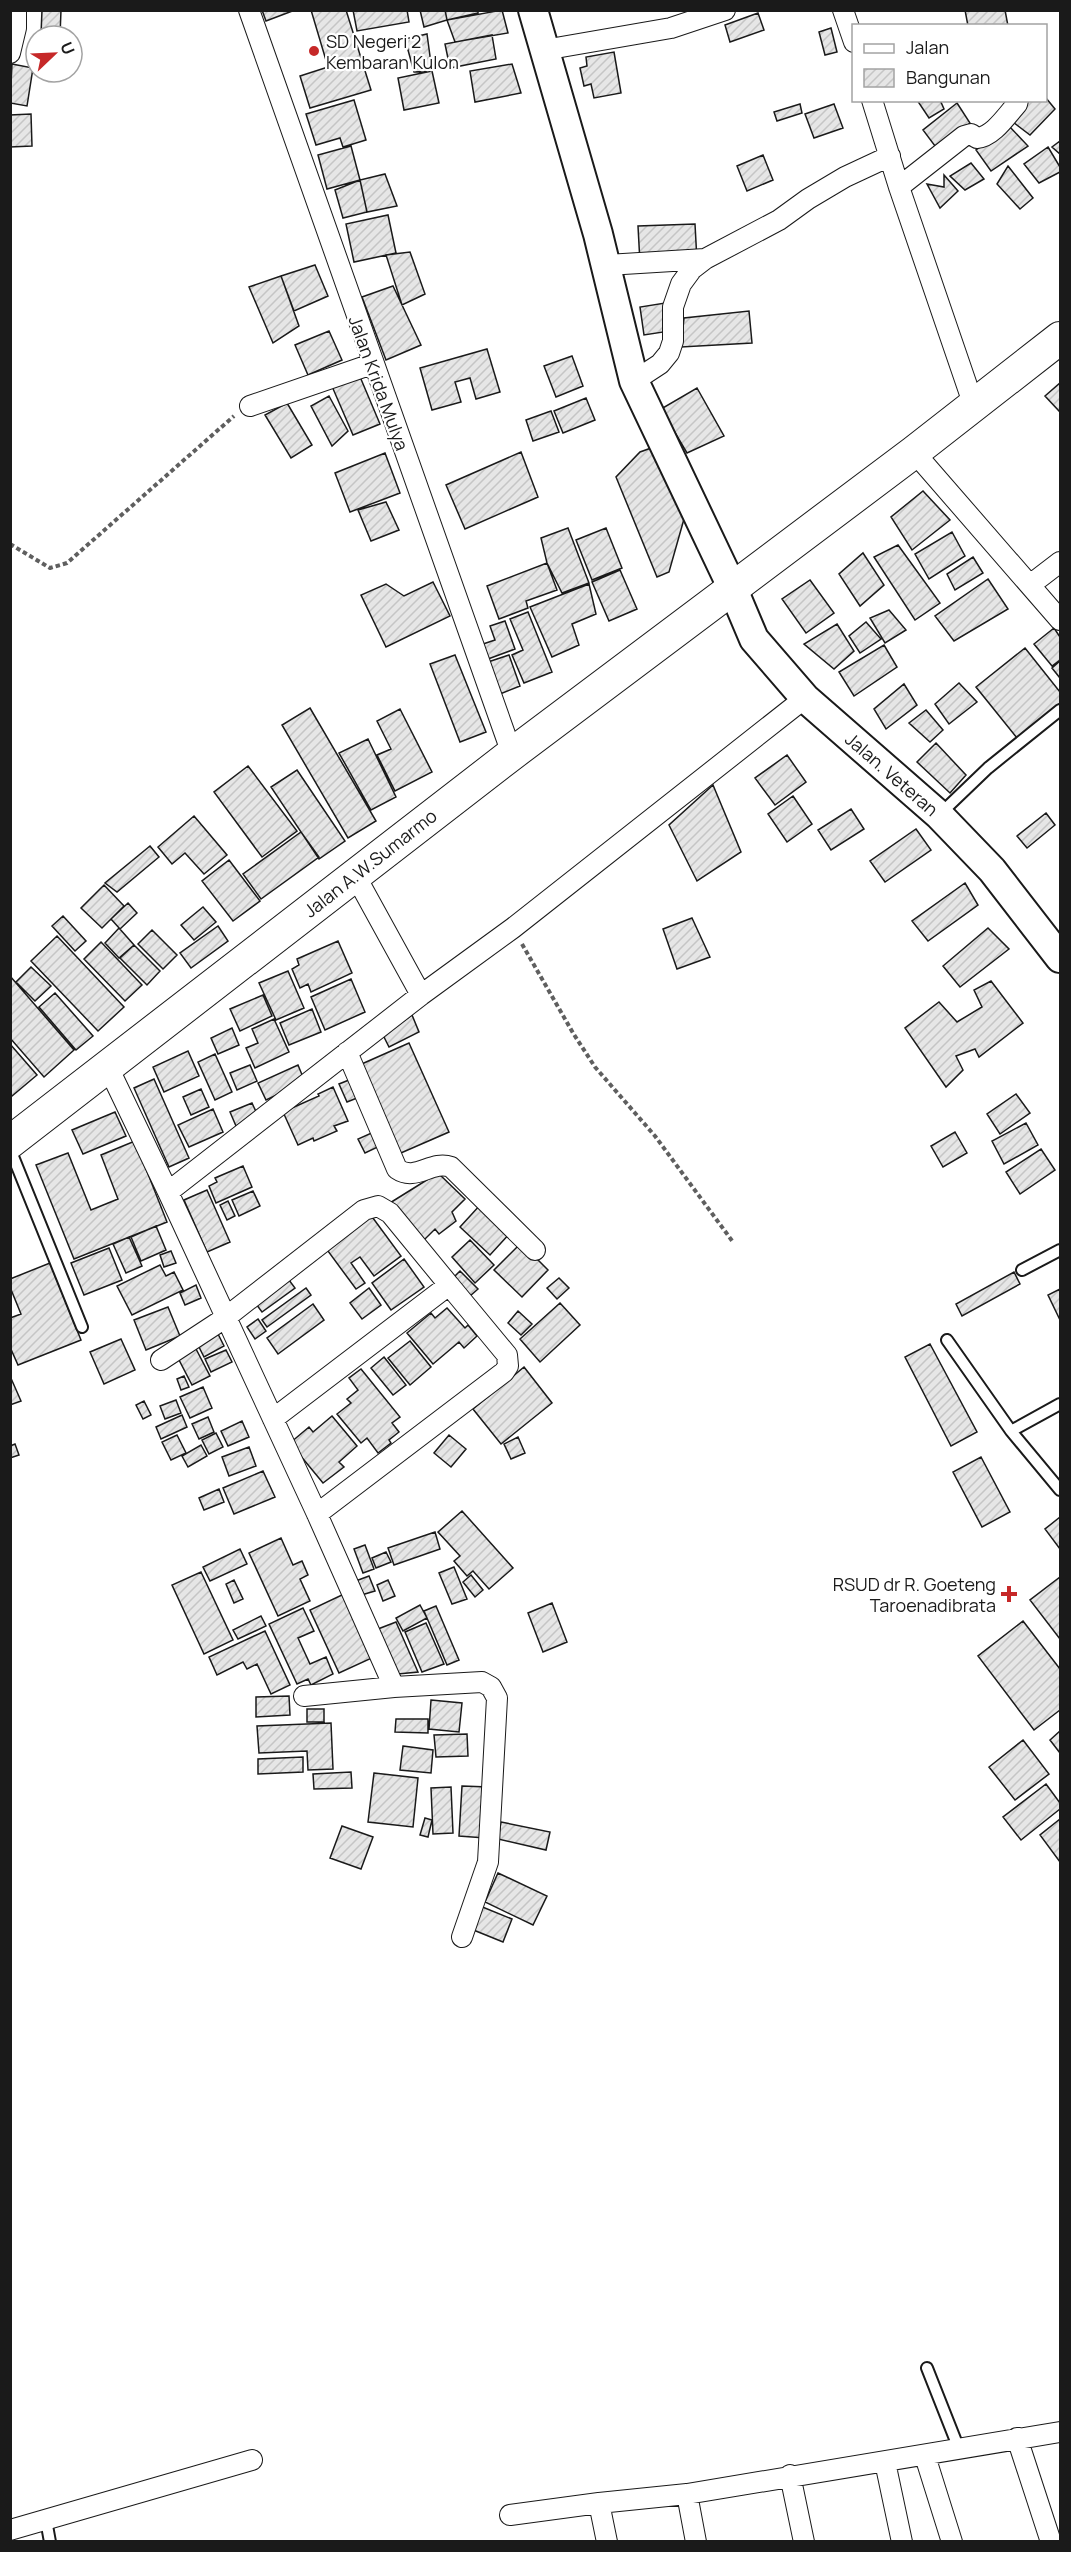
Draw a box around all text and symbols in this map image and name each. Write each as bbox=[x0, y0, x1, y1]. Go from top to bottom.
north arrow bbox=[24, 24, 84, 84]
legend bbox=[852, 24, 1047, 102]
place label: SD Negeri 2 Kembaran Kulon bbox=[326, 29, 459, 74]
text: Jalan bbox=[906, 35, 949, 59]
text: U bbox=[55, 39, 80, 58]
marker: SD Negeri 2 Kembaran Kulon bbox=[307, 44, 321, 58]
text: Bangunan bbox=[906, 65, 990, 89]
street label: Jalan Krida Mulya bbox=[344, 312, 414, 454]
street label: Jalan. Veteran bbox=[840, 727, 944, 821]
street label: Jalan A.W.Sumarmo bbox=[299, 804, 441, 922]
place label: RSUD dr R. Goeteng Taroenadibrata bbox=[833, 1572, 996, 1617]
marker: RSUD dr R. Goeteng Taroenadibrata bbox=[1000, 1585, 1018, 1603]

